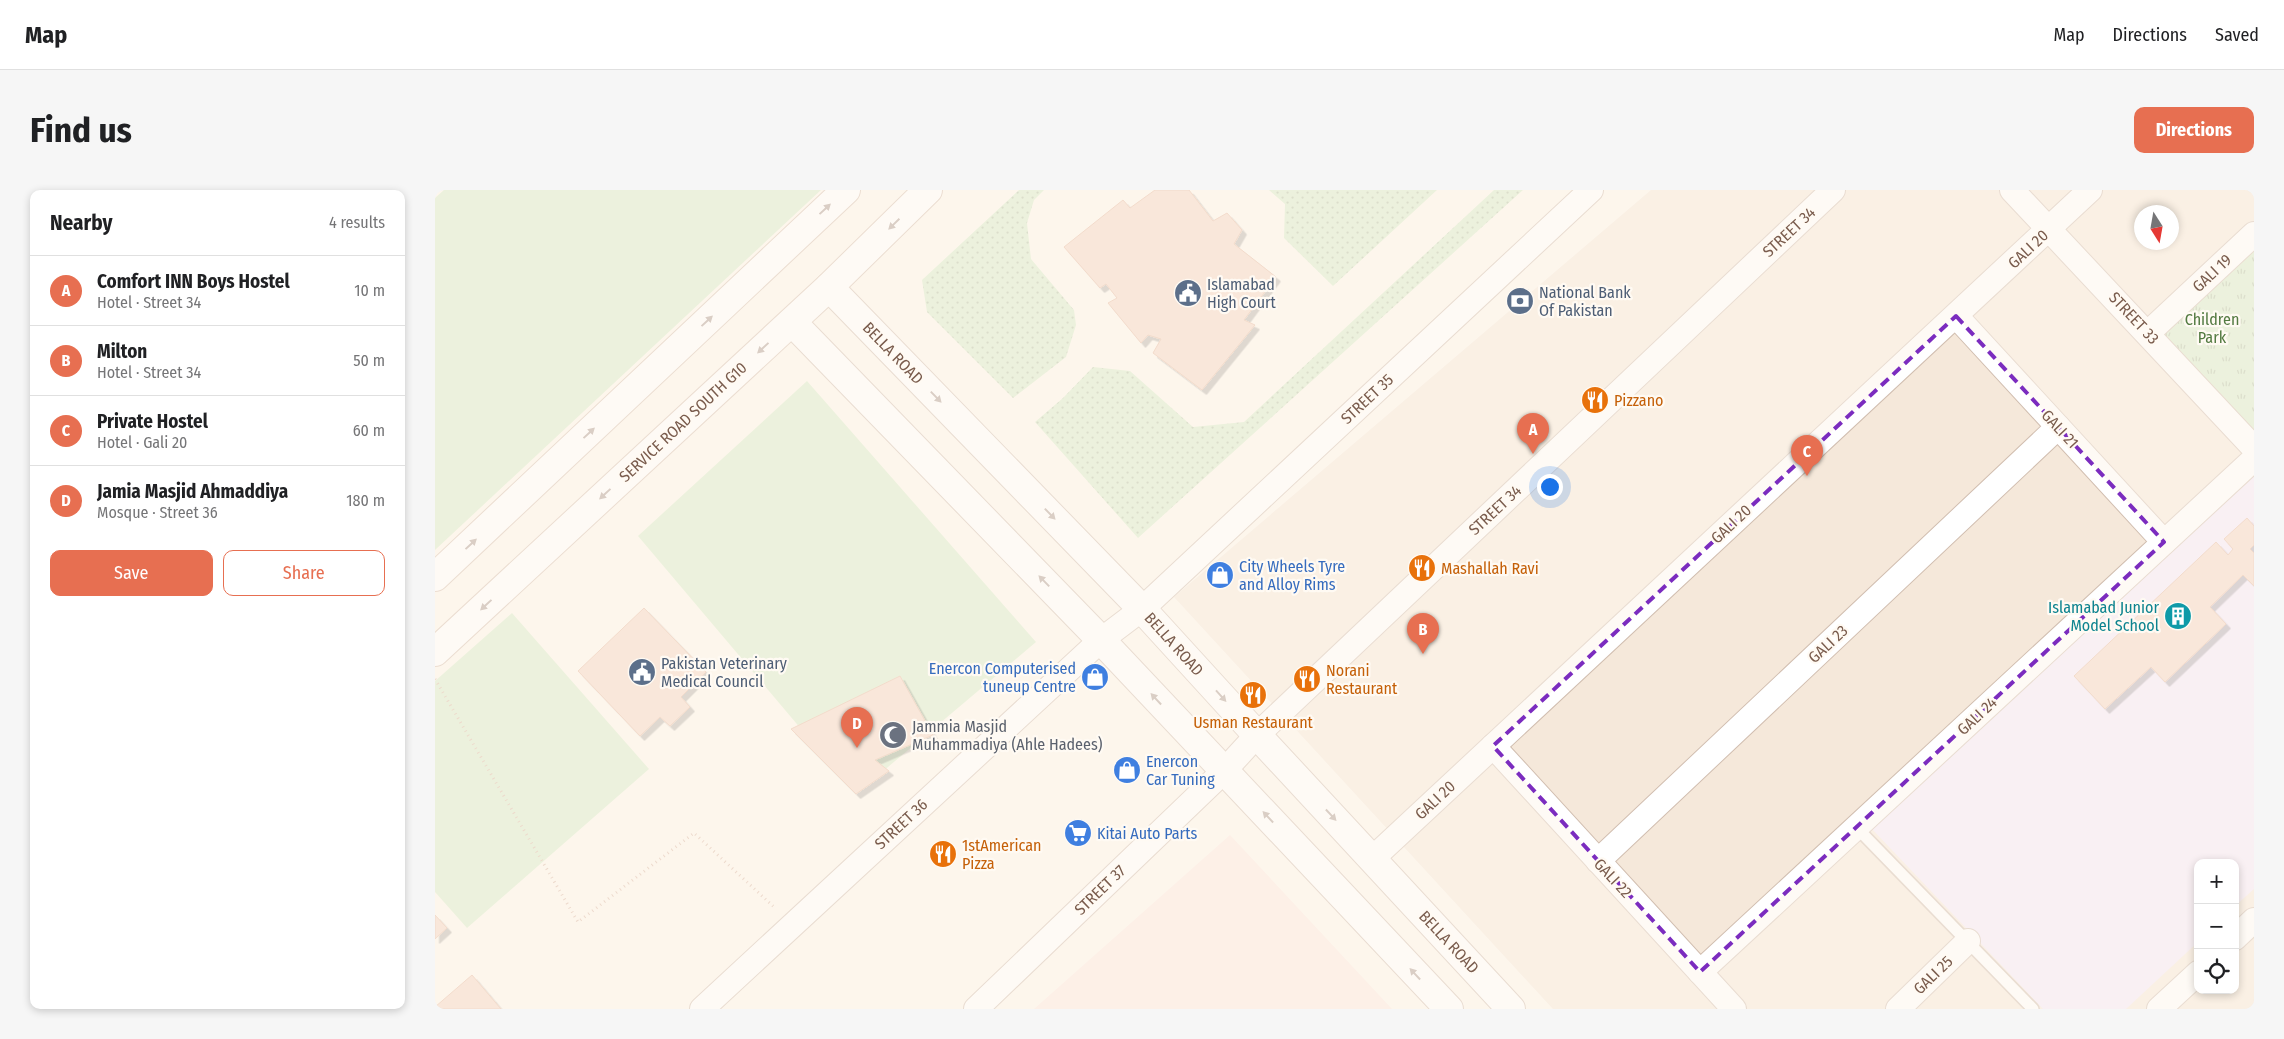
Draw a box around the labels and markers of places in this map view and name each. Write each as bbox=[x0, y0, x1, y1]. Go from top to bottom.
place label: Islamabad High Court bbox=[1207, 275, 1277, 312]
public building icon: Islamabad High Court bbox=[1173, 278, 1203, 308]
place label: National Bank Of Pakistan bbox=[1539, 283, 1631, 320]
bank icon: National Bank Of Pakistan bbox=[1505, 286, 1535, 316]
restaurant icon: Pizzano bbox=[1580, 385, 1610, 415]
place label: Pizzano bbox=[1614, 391, 1664, 410]
pin: A bbox=[1517, 413, 1549, 454]
pin: C bbox=[1791, 435, 1823, 476]
restaurant icon: Mashallah Ravi bbox=[1407, 553, 1437, 583]
place label: City Wheels Tyre and Alloy Rims bbox=[1239, 557, 1345, 594]
place label: Mashallah Ravi bbox=[1441, 559, 1539, 578]
shop icon: City Wheels Tyre and Alloy Rims bbox=[1205, 560, 1235, 590]
place label: Islamabad Junior Model School bbox=[2048, 598, 2159, 635]
building icon: Islamabad Junior Model School bbox=[2163, 601, 2193, 631]
pin: B bbox=[1407, 613, 1439, 654]
place label: Pakistan Veterinary Medical Council bbox=[661, 654, 788, 691]
public building icon: Pakistan Veterinary Medical Council bbox=[627, 657, 657, 687]
place label: Enercon Computerised tuneup Centre bbox=[929, 659, 1076, 696]
place label: Norani Restaurant bbox=[1326, 661, 1398, 698]
shop icon: Enercon Computerised tuneup Centre bbox=[1080, 662, 1110, 692]
restaurant icon: Norani Restaurant bbox=[1292, 664, 1322, 694]
restaurant icon: Usman Restaurant bbox=[1238, 680, 1268, 710]
pin: D bbox=[841, 707, 873, 748]
place label: Usman Restaurant bbox=[1193, 713, 1314, 732]
place label: Jammia Masjid Muhammadiya (Ahle Hadees) bbox=[912, 717, 1103, 754]
mosque icon: Jammia Masjid Muhammadiya (Ahle Hadees) bbox=[878, 720, 908, 750]
place label: Enercon Car Tuning bbox=[1146, 752, 1215, 789]
shop icon: Enercon Car Tuning bbox=[1112, 755, 1142, 785]
supermarket icon: Kitai Auto Parts bbox=[1063, 818, 1093, 848]
place label: Kitai Auto Parts bbox=[1097, 824, 1197, 843]
place label: 1stAmerican Pizza bbox=[962, 836, 1042, 873]
restaurant icon: 1stAmerican Pizza bbox=[928, 839, 958, 869]

